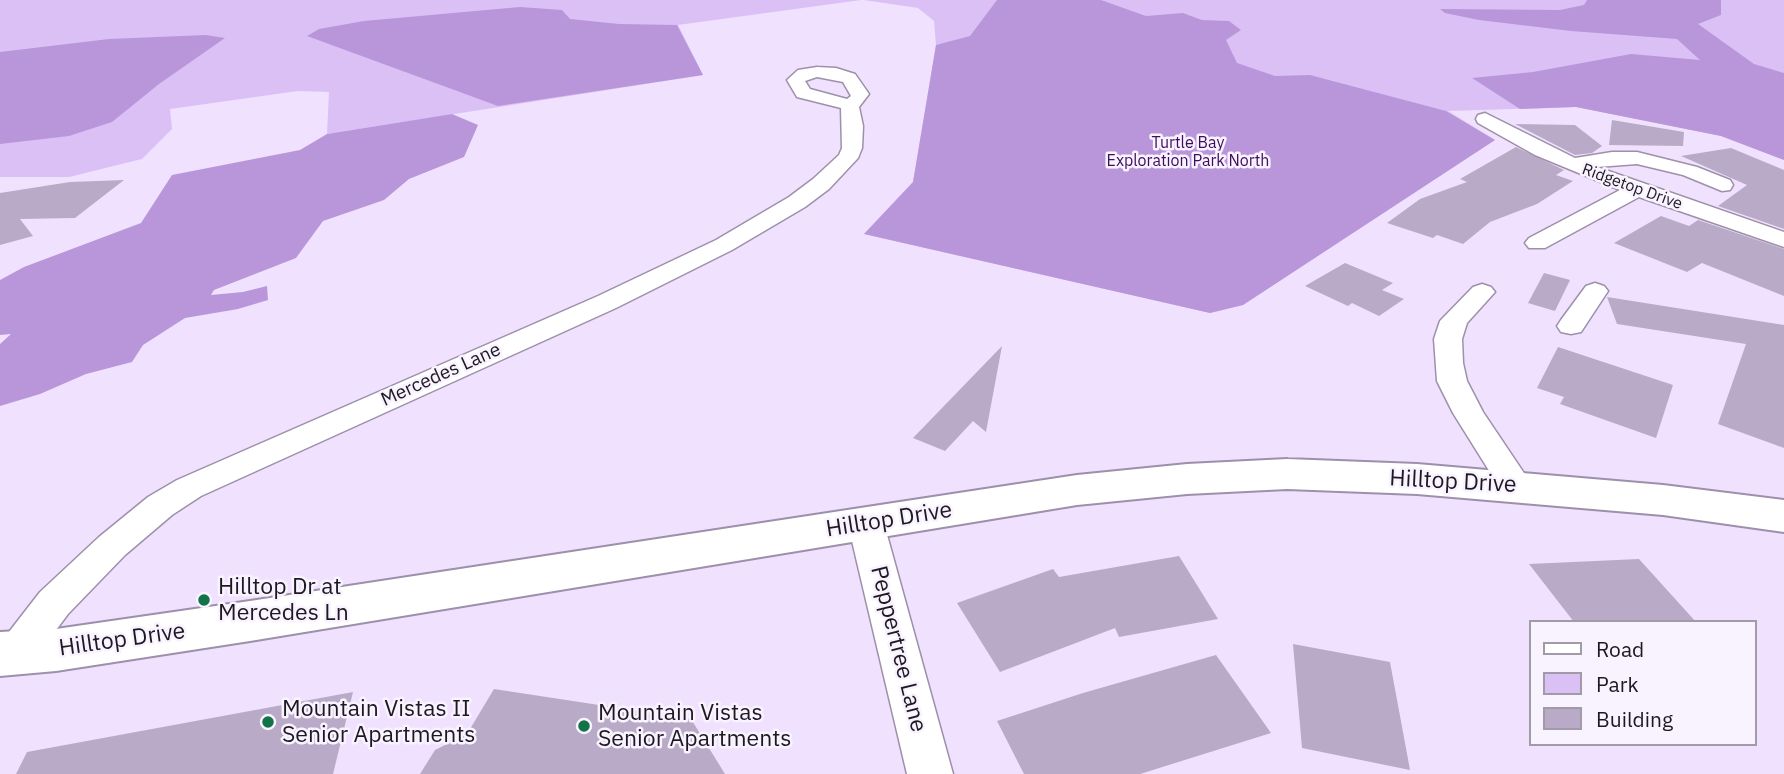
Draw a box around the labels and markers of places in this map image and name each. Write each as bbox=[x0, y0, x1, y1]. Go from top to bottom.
place label: Hilltop Dr at Mercedes Ln bbox=[218, 573, 349, 627]
marker: Hilltop Dr at Mercedes Ln bbox=[196, 592, 212, 608]
place label: Mountain Vistas II Senior Apartments bbox=[282, 695, 476, 749]
place label: Mountain Vistas Senior Apartments bbox=[598, 699, 792, 753]
marker: Mountain Vistas II Senior Apartments bbox=[260, 714, 276, 730]
marker: Mountain Vistas Senior Apartments bbox=[576, 718, 592, 734]

